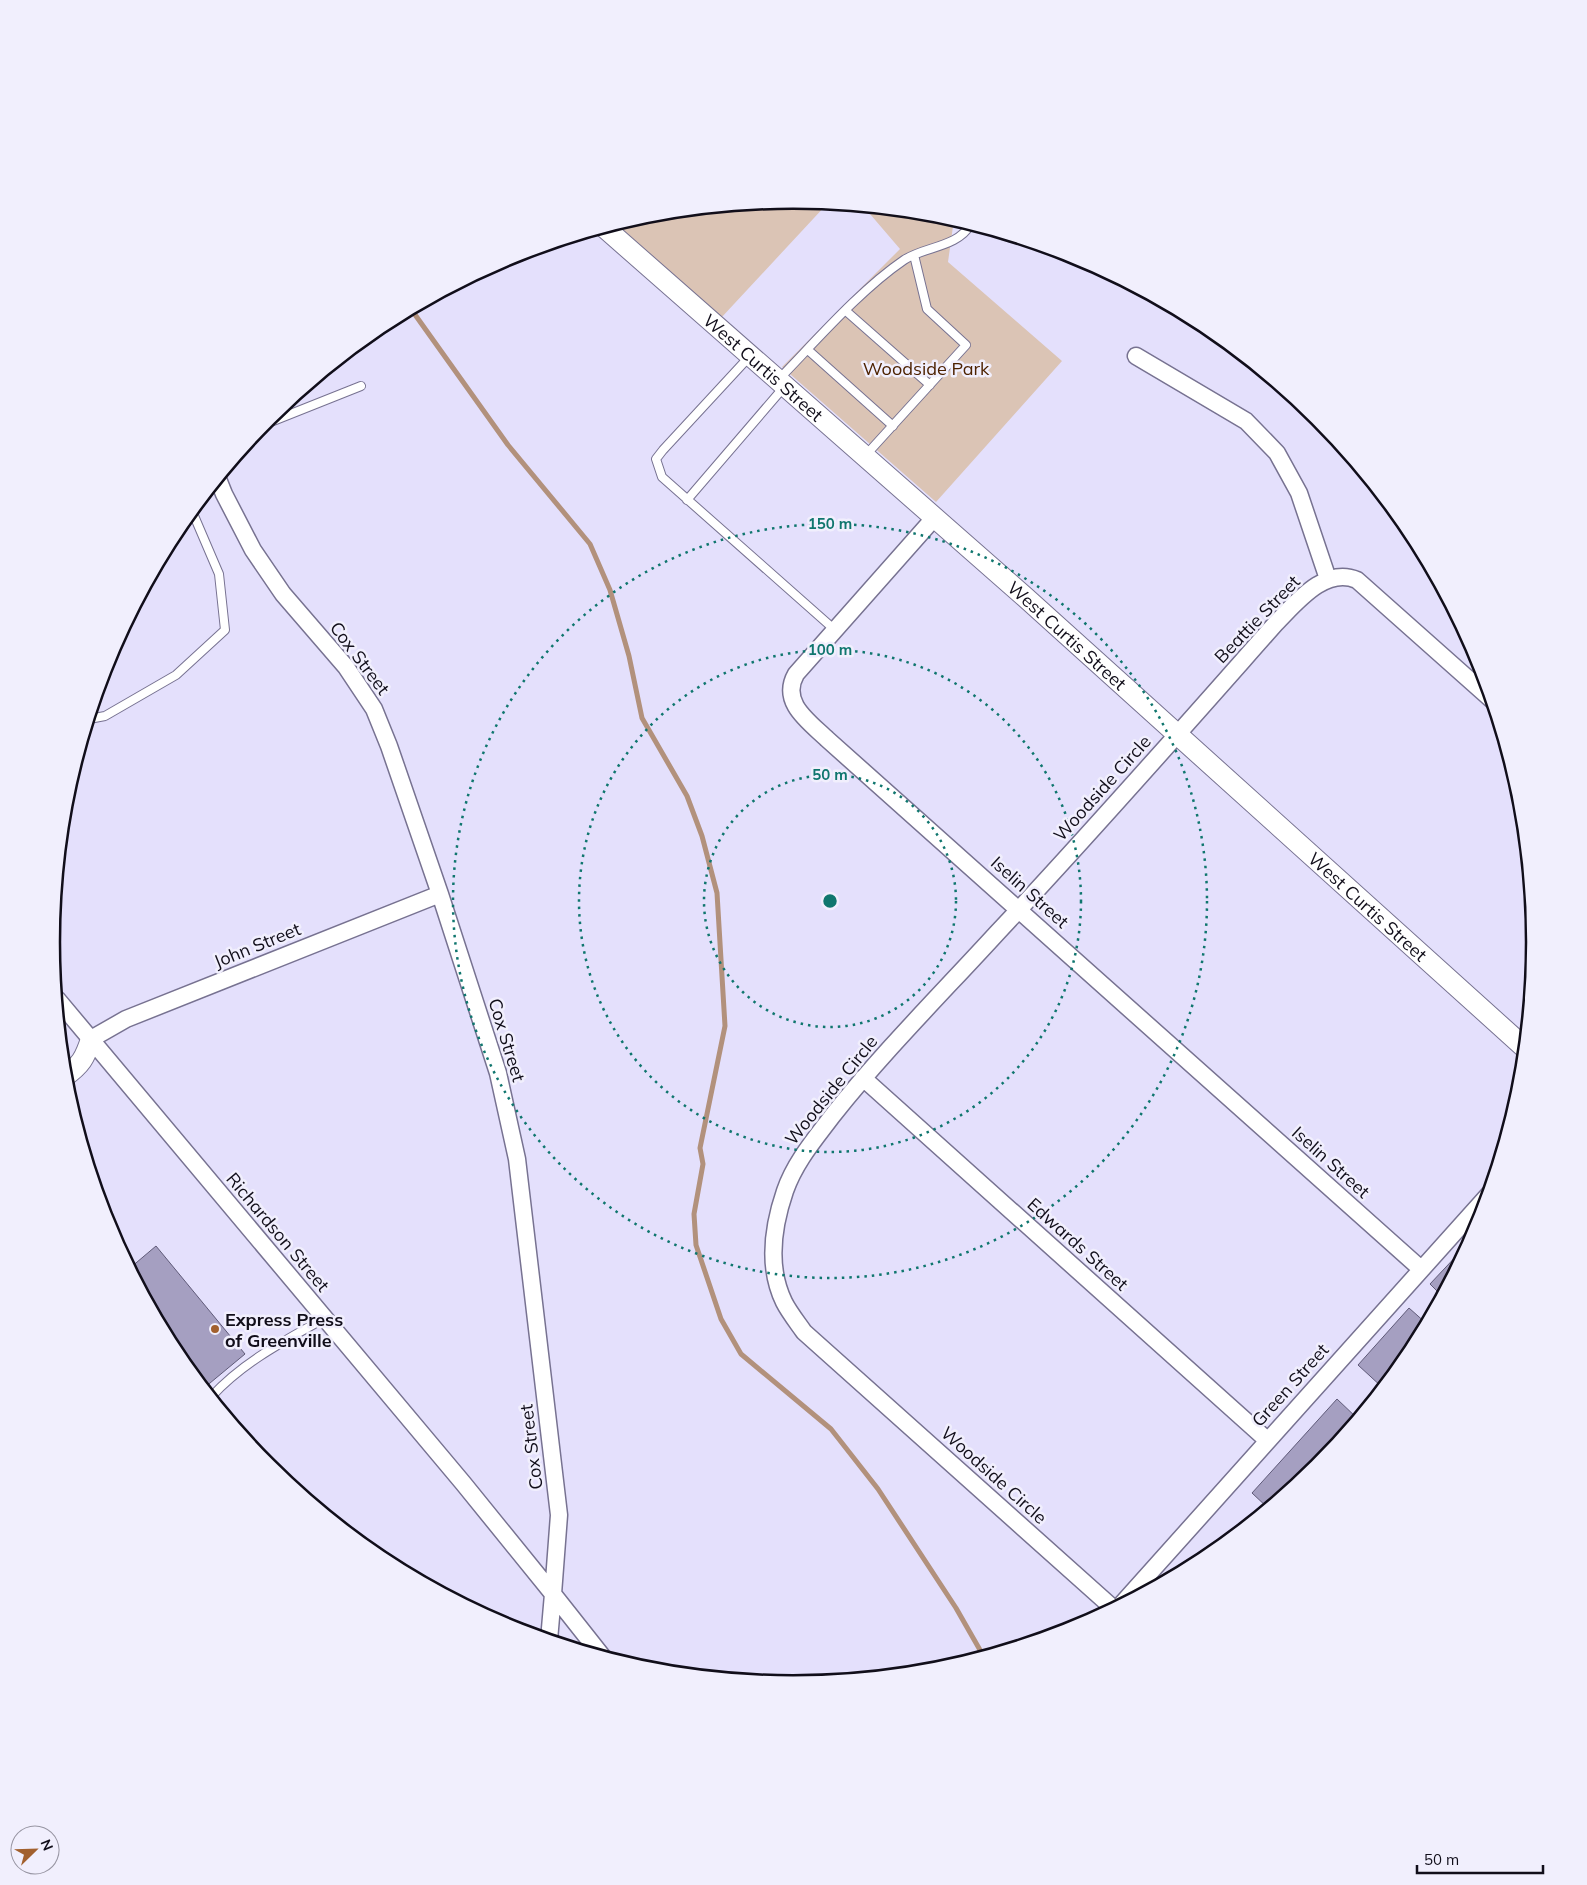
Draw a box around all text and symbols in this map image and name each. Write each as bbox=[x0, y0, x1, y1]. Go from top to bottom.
street label: West Curtis Street bbox=[699, 308, 828, 426]
park label: Woodside Park bbox=[863, 357, 990, 380]
text: 150 m bbox=[808, 514, 852, 533]
street label: Beattie Street bbox=[1209, 570, 1305, 668]
street label: West Curtis Street bbox=[1003, 576, 1131, 695]
street label: Cox Street bbox=[325, 617, 395, 699]
text: 100 m bbox=[808, 640, 852, 659]
street label: Woodside Circle bbox=[1048, 730, 1156, 846]
text: 50 m bbox=[812, 765, 848, 784]
street label: West Curtis Street bbox=[1304, 847, 1432, 966]
street label: Iselin Street bbox=[986, 851, 1074, 933]
centre of rings bbox=[821, 892, 839, 910]
street label: John Street bbox=[210, 917, 304, 973]
street label: Cox Street bbox=[483, 996, 531, 1084]
street label: Woodside Circle bbox=[780, 1030, 882, 1150]
street label: Iselin Street bbox=[1287, 1121, 1375, 1203]
street label: Richardson Street bbox=[221, 1168, 335, 1296]
street label: Edwards Street bbox=[1023, 1193, 1133, 1295]
place label: Express Press of Greenville bbox=[225, 1308, 343, 1352]
marker: Express Press of Greenville bbox=[209, 1323, 221, 1335]
street label: Green Street bbox=[1247, 1339, 1333, 1431]
street label: Cox Street bbox=[514, 1403, 548, 1491]
street label: Woodside Circle bbox=[936, 1421, 1052, 1529]
north arrow bbox=[10, 1825, 60, 1875]
text: N bbox=[37, 1837, 57, 1853]
scale bar bbox=[1417, 1842, 1543, 1874]
text: 50 m bbox=[1424, 1850, 1459, 1869]

